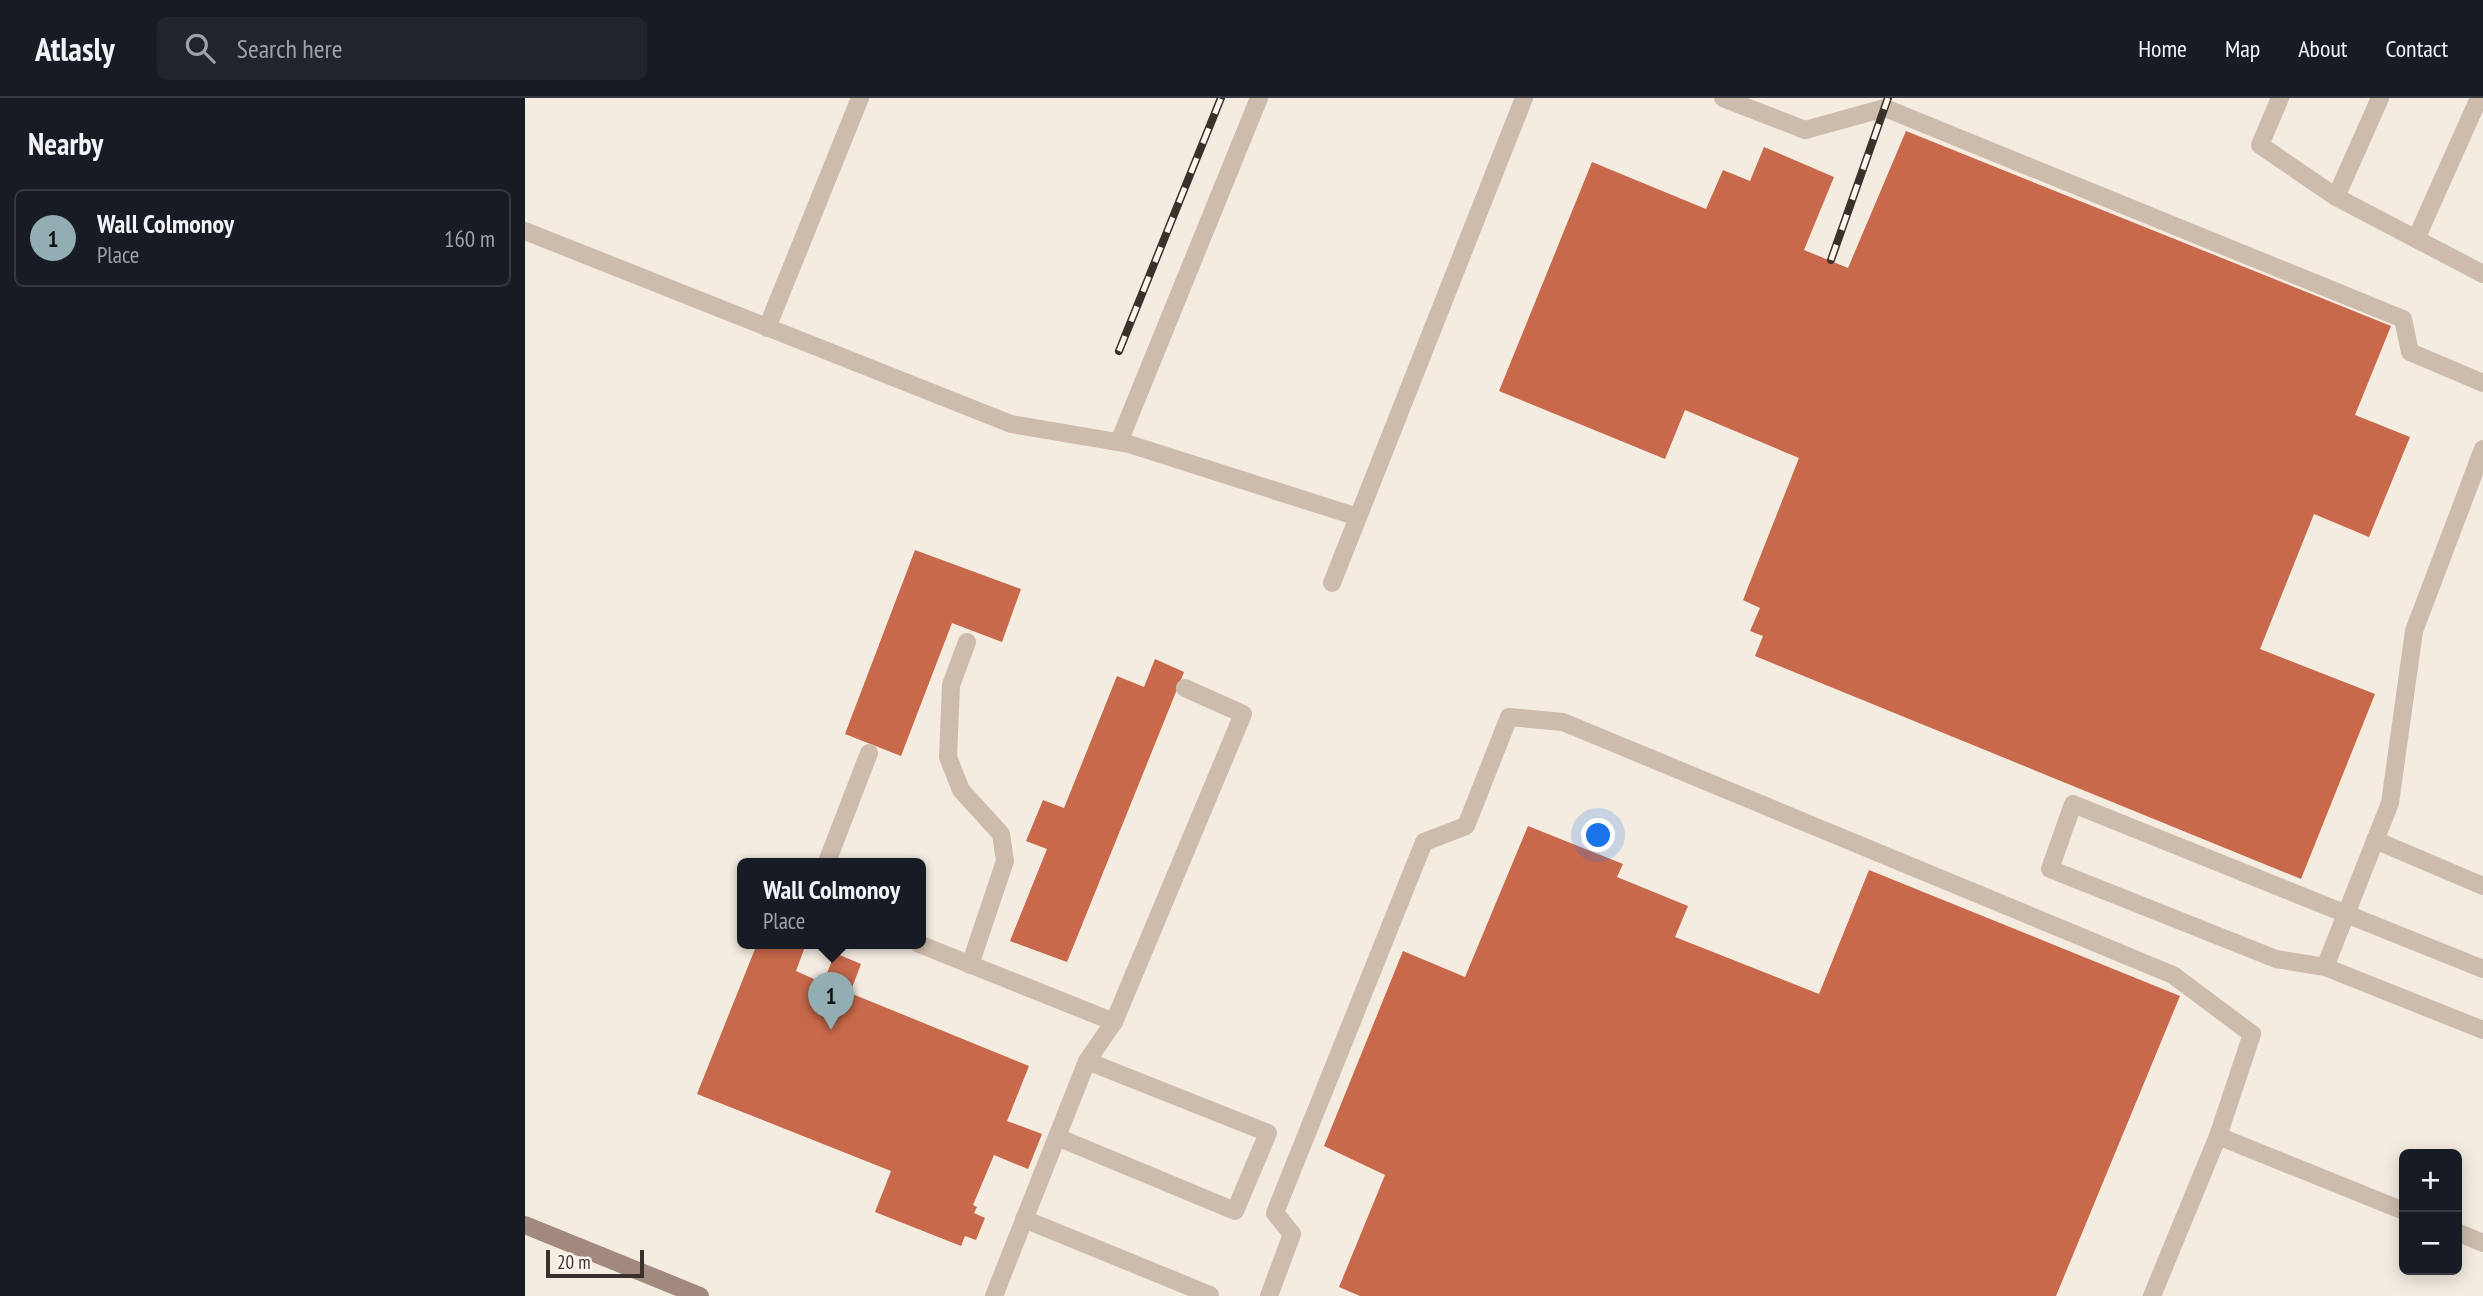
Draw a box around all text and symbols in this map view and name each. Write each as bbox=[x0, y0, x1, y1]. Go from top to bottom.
search box bbox=[157, 17, 647, 80]
text: Atlasly bbox=[35, 27, 115, 70]
icon: search bbox=[181, 29, 219, 67]
text: Search here bbox=[237, 32, 342, 65]
text: Home bbox=[2138, 33, 2187, 64]
text: Map bbox=[2225, 33, 2260, 64]
text: About bbox=[2298, 33, 2347, 64]
text: Contact bbox=[2385, 33, 2448, 64]
text: Nearby bbox=[28, 124, 103, 163]
text: Wall Colmonoy bbox=[97, 207, 234, 240]
text: 1 bbox=[48, 224, 59, 253]
text: 160 m bbox=[444, 224, 495, 253]
text: Place bbox=[97, 240, 139, 269]
your location bbox=[1581, 818, 1615, 852]
popup bbox=[737, 858, 926, 949]
text: Wall Colmonoy bbox=[763, 873, 900, 906]
text: Place bbox=[763, 906, 805, 935]
pin: 1 bbox=[808, 972, 854, 1030]
map controls bbox=[2399, 1149, 2462, 1275]
button: + bbox=[2399, 1149, 2462, 1212]
button: − bbox=[2399, 1212, 2462, 1275]
scale bar bbox=[546, 1247, 644, 1279]
text: 20 m bbox=[557, 1250, 591, 1274]

